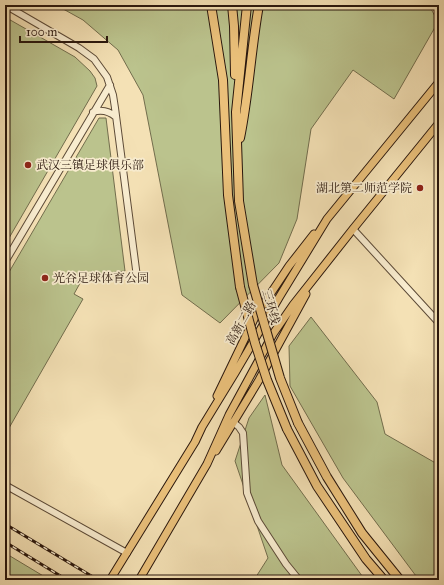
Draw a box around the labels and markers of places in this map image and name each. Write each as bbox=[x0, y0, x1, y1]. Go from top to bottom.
place label: 武汉三镇足球俱乐部 bbox=[36, 158, 144, 172]
marker: 武汉三镇足球俱乐部 bbox=[23, 160, 33, 170]
place label: 湖北第二师范学院 bbox=[316, 181, 412, 195]
marker: 湖北第二师范学院 bbox=[415, 183, 425, 193]
place label: 光谷足球体育公园 bbox=[53, 271, 149, 285]
marker: 光谷足球体育公园 bbox=[40, 273, 50, 283]

